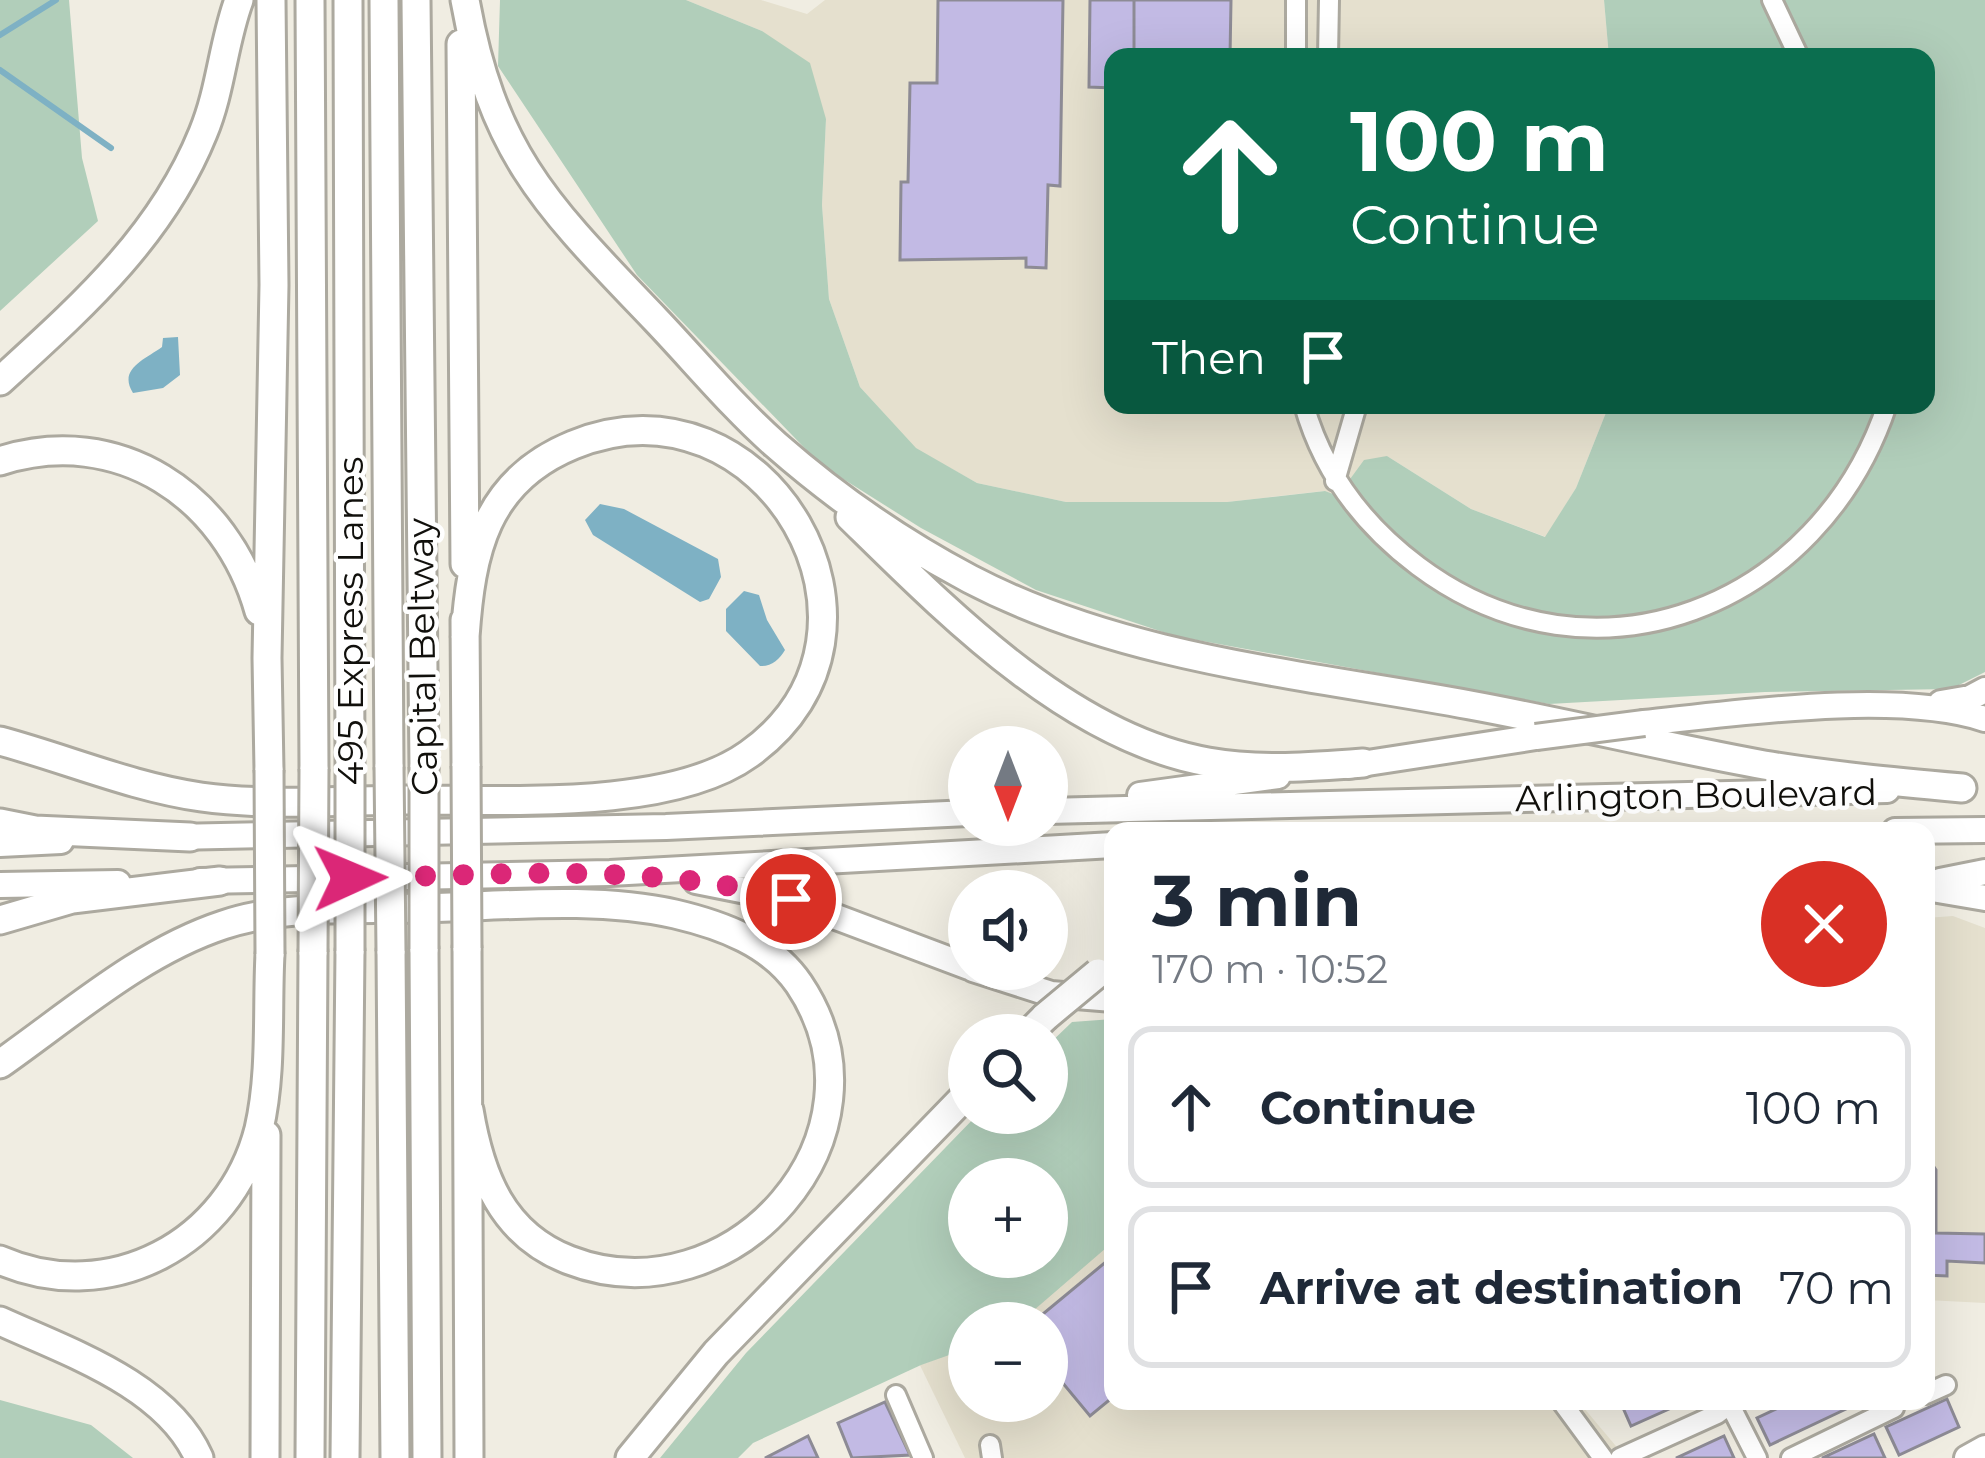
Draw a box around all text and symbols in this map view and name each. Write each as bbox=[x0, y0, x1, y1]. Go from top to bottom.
text: 100 m bbox=[1350, 90, 1609, 192]
icon: ahead bbox=[1152, 96, 1308, 252]
text: Continue bbox=[1350, 192, 1599, 258]
icon: arrive bbox=[1290, 324, 1356, 390]
text: Then bbox=[1152, 330, 1266, 385]
street label: 495 Express Lanes bbox=[328, 457, 372, 785]
street label: Capital Beltway bbox=[398, 517, 446, 796]
north arrow bbox=[948, 726, 1068, 846]
map controls bbox=[948, 726, 1068, 1422]
street label: Arlington Boulevard bbox=[1515, 770, 1877, 820]
position arrow bbox=[287, 815, 413, 941]
pin bbox=[740, 848, 842, 950]
text: 3 min bbox=[1152, 856, 1362, 944]
button: close bbox=[1761, 861, 1887, 987]
icon: arrive bbox=[758, 866, 824, 932]
button: sound bbox=[948, 870, 1068, 990]
text: 170 m · 10:52 bbox=[1152, 945, 1388, 993]
button: search bbox=[948, 1014, 1068, 1134]
icon: ahead bbox=[1158, 1074, 1224, 1140]
text: Continue bbox=[1260, 1080, 1476, 1135]
text: 100 m bbox=[1746, 1080, 1881, 1135]
button: + bbox=[948, 1158, 1068, 1278]
icon: arrive bbox=[1158, 1254, 1224, 1320]
text: Arrive at destination bbox=[1260, 1260, 1743, 1315]
text: 70 m bbox=[1779, 1260, 1894, 1315]
button: − bbox=[948, 1302, 1068, 1422]

